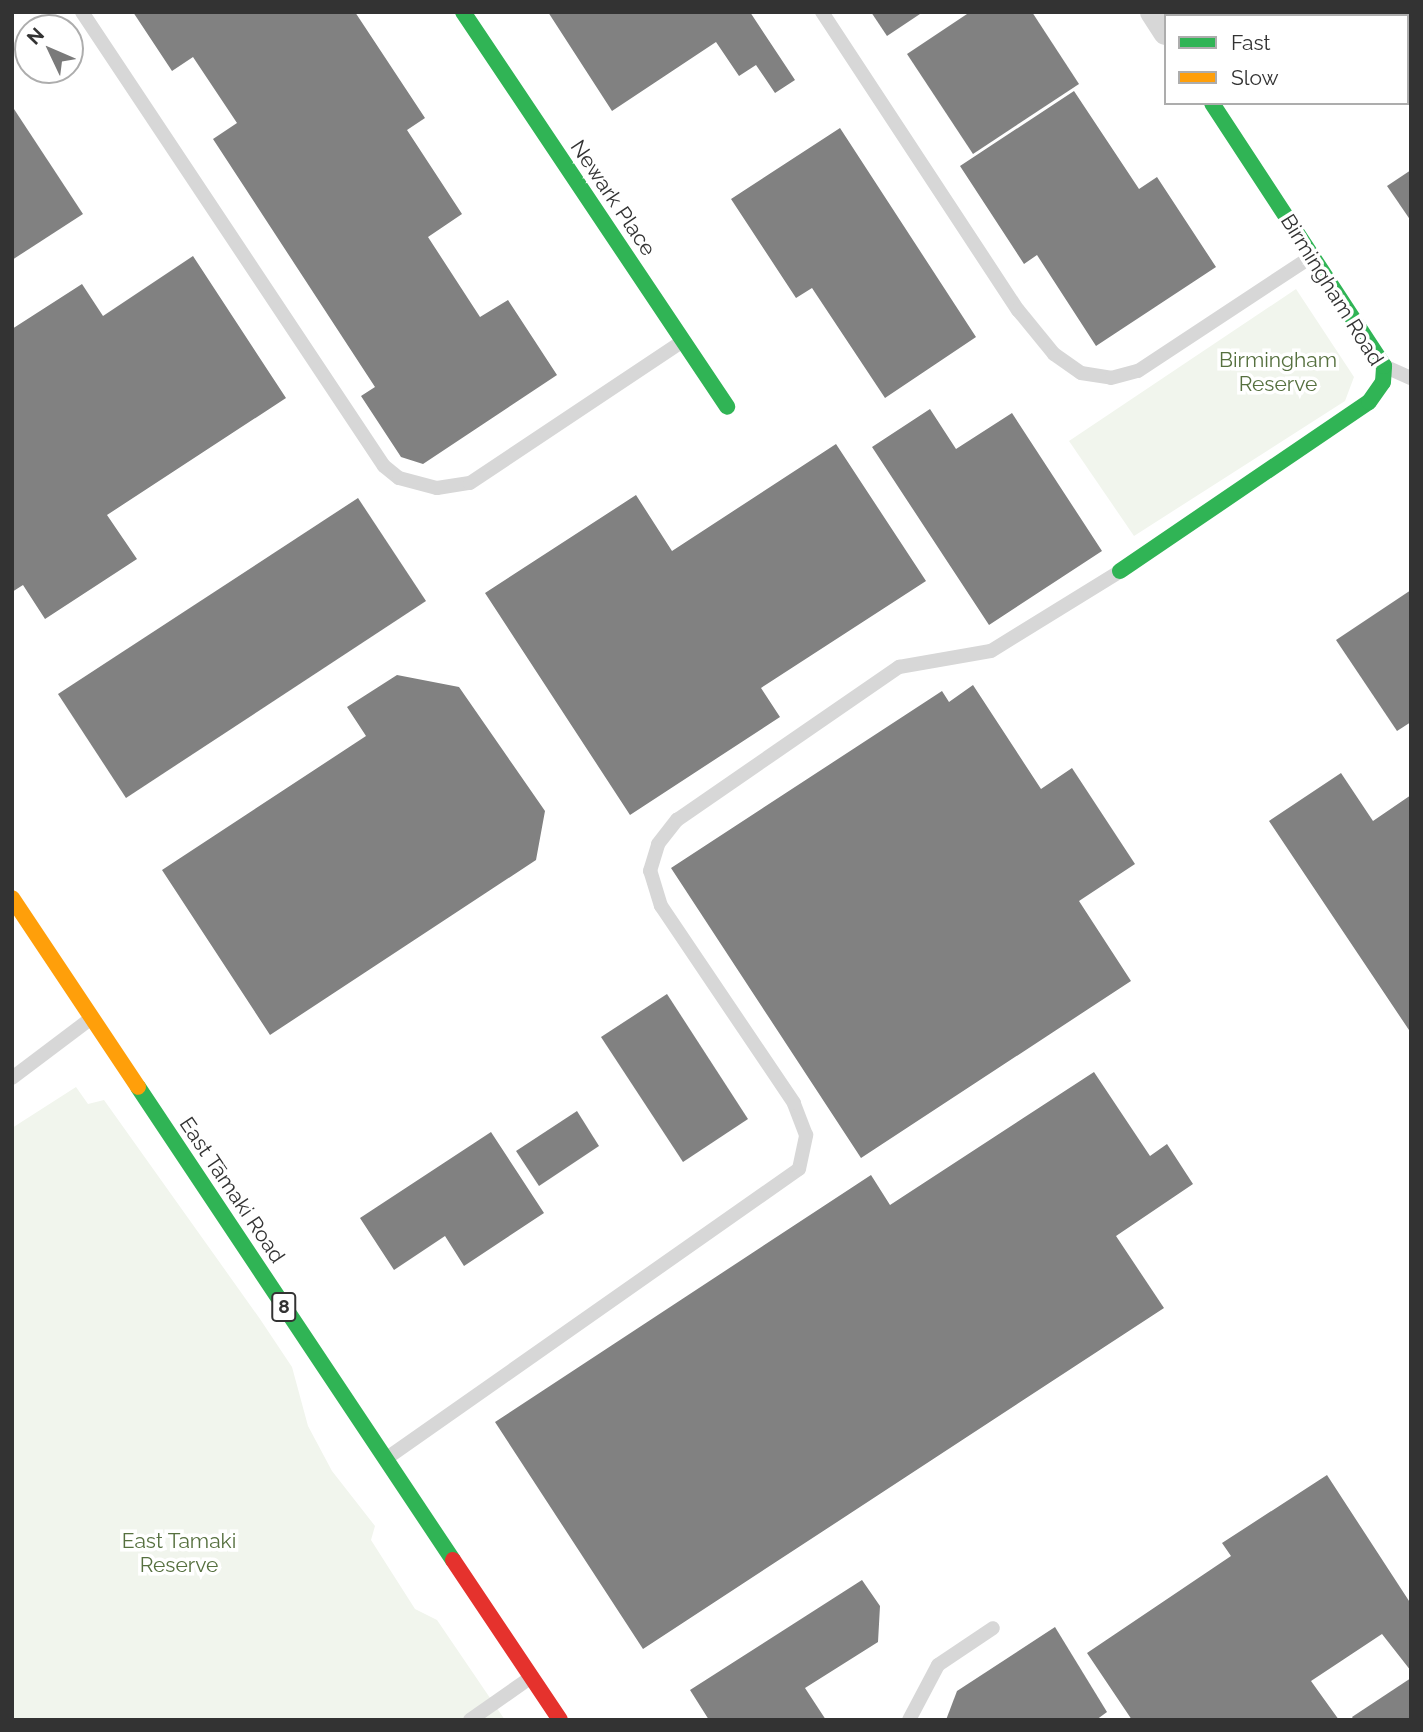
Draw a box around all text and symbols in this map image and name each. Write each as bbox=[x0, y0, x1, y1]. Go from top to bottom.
north arrow bbox=[14, 14, 84, 84]
legend bbox=[1164, 14, 1409, 105]
text: N bbox=[22, 23, 48, 49]
text: Fast bbox=[1231, 30, 1271, 55]
text: Slow bbox=[1231, 65, 1279, 90]
street label: Newark Place bbox=[565, 135, 661, 261]
street label: Birmingham Road bbox=[1275, 210, 1389, 370]
park label: Birmingham Reserve bbox=[1219, 347, 1337, 397]
street label: East Tāmaki Road bbox=[174, 1112, 290, 1268]
road number: 8 bbox=[270, 1292, 298, 1322]
park label: East Tamaki Reserve bbox=[121, 1528, 237, 1578]

